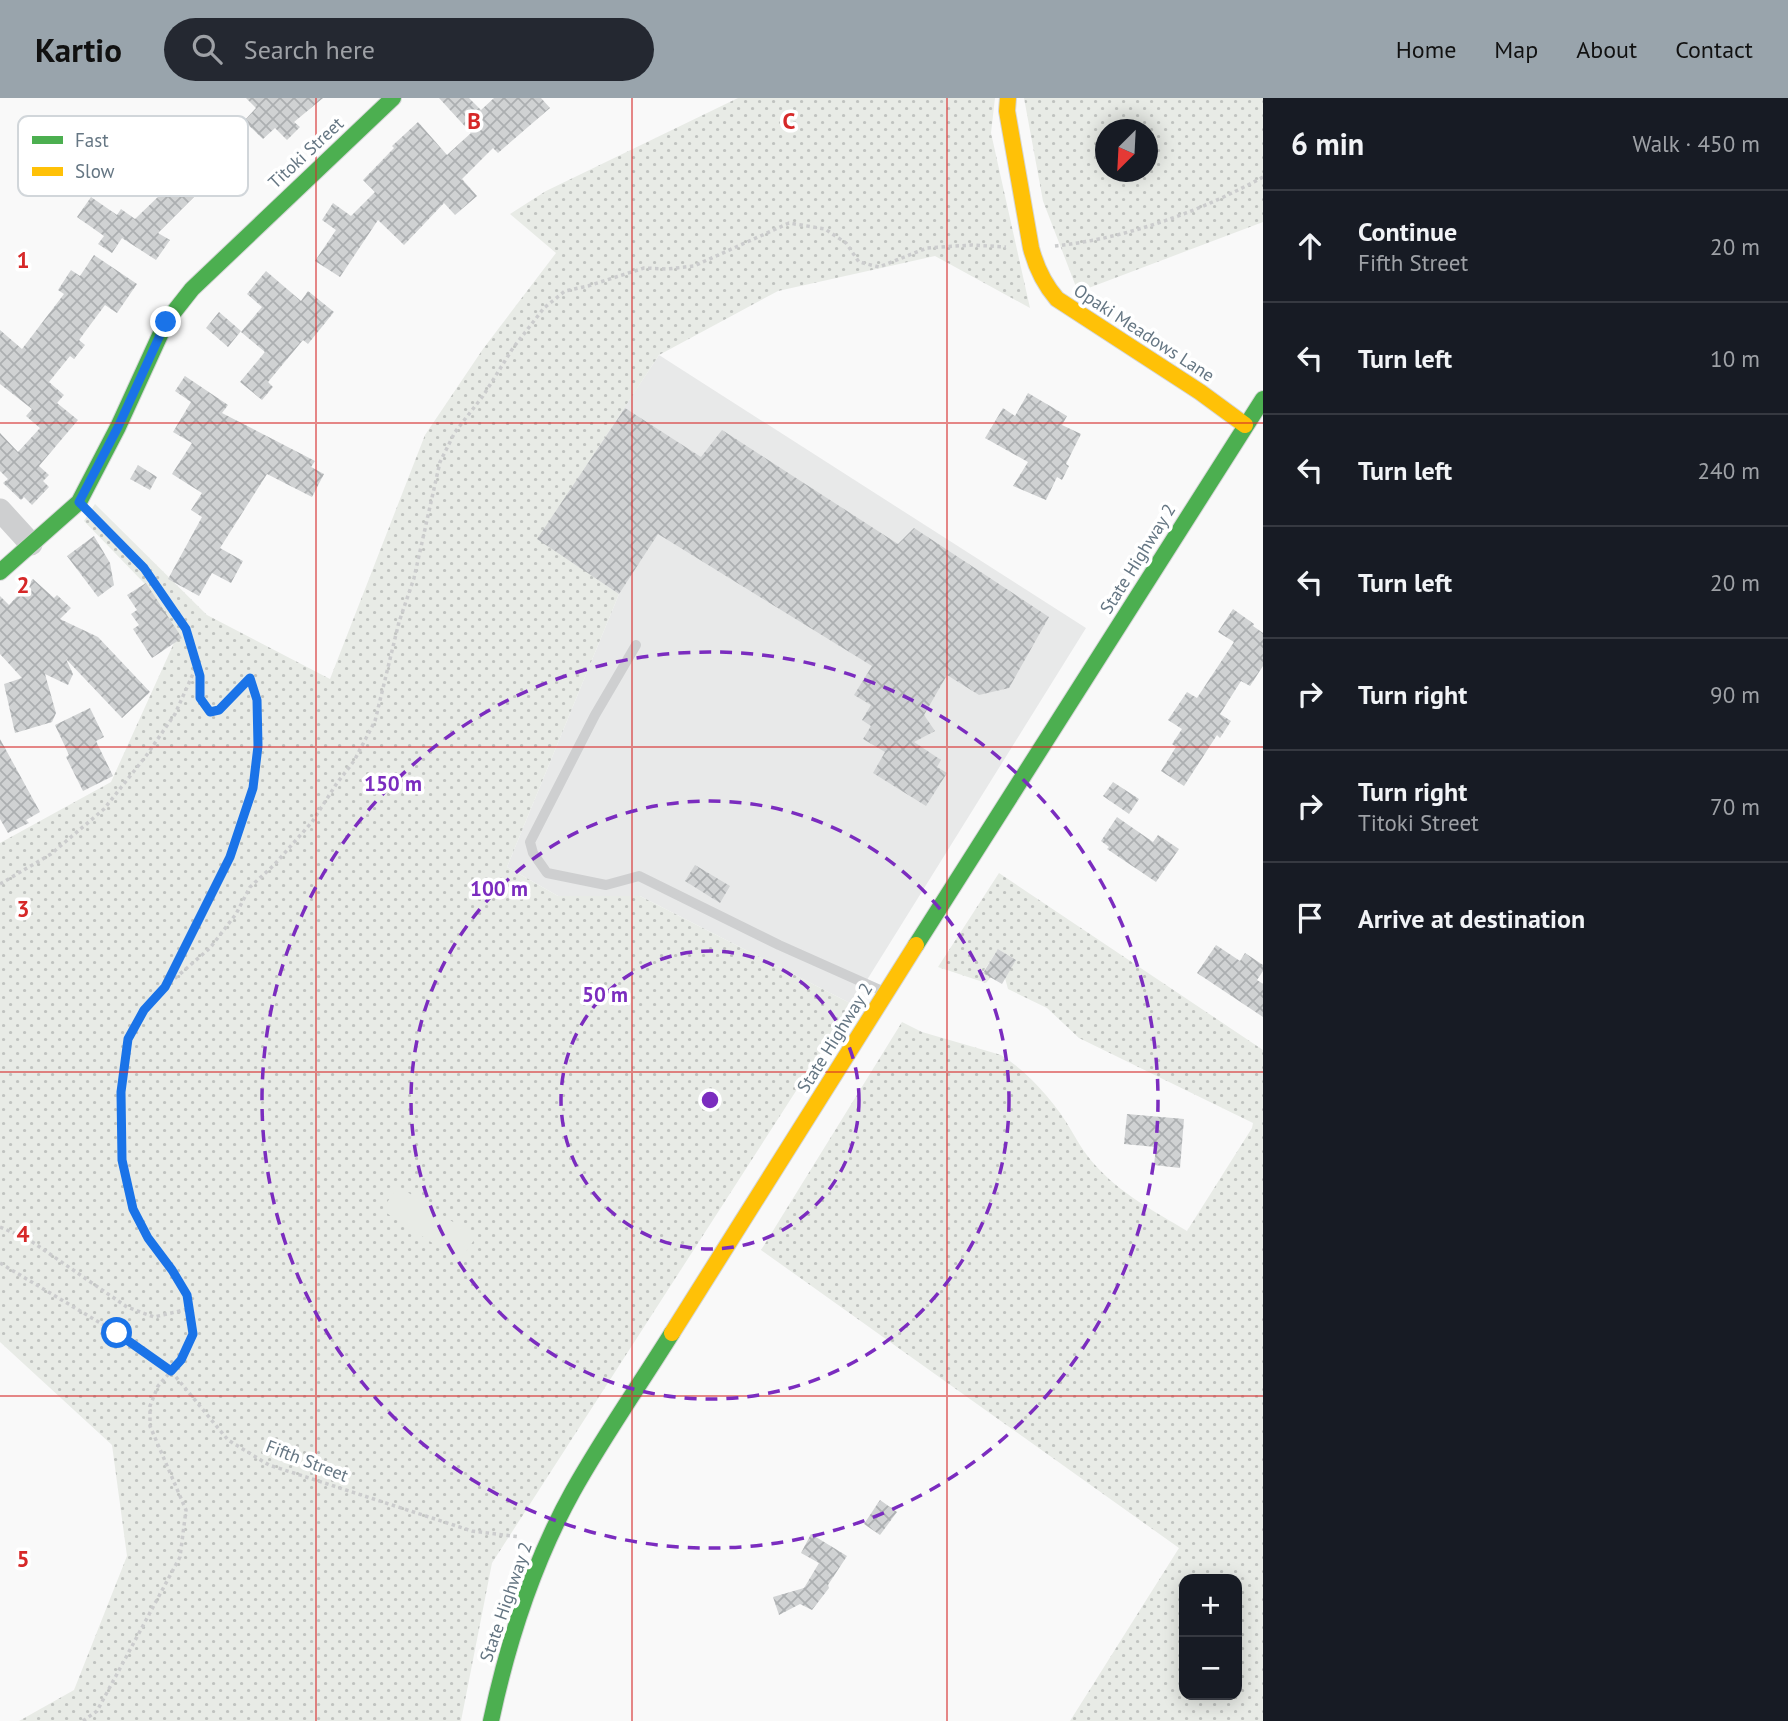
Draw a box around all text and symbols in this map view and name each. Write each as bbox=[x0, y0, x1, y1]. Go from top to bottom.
search box bbox=[164, 18, 654, 81]
text: Kartio bbox=[35, 28, 122, 71]
icon: search bbox=[188, 30, 226, 68]
text: Search here bbox=[244, 33, 375, 66]
text: Home bbox=[1396, 34, 1456, 65]
text: Map bbox=[1494, 34, 1538, 65]
text: About bbox=[1576, 34, 1637, 65]
text: Contact bbox=[1675, 34, 1753, 65]
text: B bbox=[467, 106, 481, 135]
text: C bbox=[783, 106, 796, 135]
street label: Titoki Street bbox=[263, 112, 348, 193]
legend bbox=[18, 116, 248, 196]
north arrow bbox=[1095, 119, 1158, 182]
text: 6 min bbox=[1291, 124, 1364, 163]
text: Fast bbox=[75, 128, 109, 152]
text: Walk · 450 m bbox=[1633, 129, 1760, 158]
text: Slow bbox=[75, 159, 115, 183]
text: Continue bbox=[1358, 215, 1457, 248]
icon: ahead bbox=[1291, 227, 1329, 265]
text: 20 m bbox=[1710, 232, 1760, 261]
text: 1 bbox=[16, 245, 30, 274]
text: Fifth Street bbox=[1358, 248, 1468, 277]
street label: Opaki Meadows Lane bbox=[1070, 279, 1219, 387]
route end bbox=[150, 306, 181, 337]
icon: left bbox=[1291, 339, 1329, 377]
text: Turn left bbox=[1358, 342, 1452, 375]
text: 10 m bbox=[1710, 344, 1760, 373]
icon: left bbox=[1291, 451, 1329, 489]
text: Turn left bbox=[1358, 454, 1452, 487]
text: 240 m bbox=[1698, 456, 1760, 485]
street label: State Highway 2 bbox=[1095, 499, 1181, 618]
icon: left bbox=[1291, 563, 1329, 601]
text: Turn left bbox=[1358, 566, 1452, 599]
text: 20 m bbox=[1710, 568, 1760, 597]
text: 2 bbox=[16, 570, 30, 599]
icon: right bbox=[1291, 675, 1329, 713]
text: Turn right bbox=[1358, 678, 1467, 711]
text: 90 m bbox=[1710, 680, 1760, 709]
text: 150 m bbox=[364, 770, 422, 797]
text: Turn right bbox=[1358, 775, 1467, 808]
icon: right bbox=[1291, 787, 1329, 825]
text: 70 m bbox=[1710, 792, 1760, 821]
text: Titoki Street bbox=[1358, 808, 1479, 837]
text: 100 m bbox=[470, 875, 528, 902]
text: 3 bbox=[16, 894, 30, 923]
icon: arrive bbox=[1291, 899, 1329, 937]
text: Arrive at destination bbox=[1358, 902, 1585, 935]
street label: State Highway 2 bbox=[792, 978, 878, 1097]
text: 50 m bbox=[582, 981, 628, 1008]
centre of rings bbox=[698, 1088, 722, 1112]
text: 4 bbox=[16, 1219, 30, 1248]
route start bbox=[101, 1317, 132, 1348]
street label: Fifth Street bbox=[263, 1434, 352, 1487]
street label: State Highway 2 bbox=[474, 1539, 537, 1665]
text: 5 bbox=[16, 1544, 30, 1573]
map controls bbox=[1179, 1574, 1242, 1700]
button: + bbox=[1179, 1574, 1242, 1637]
button: − bbox=[1179, 1637, 1242, 1700]

